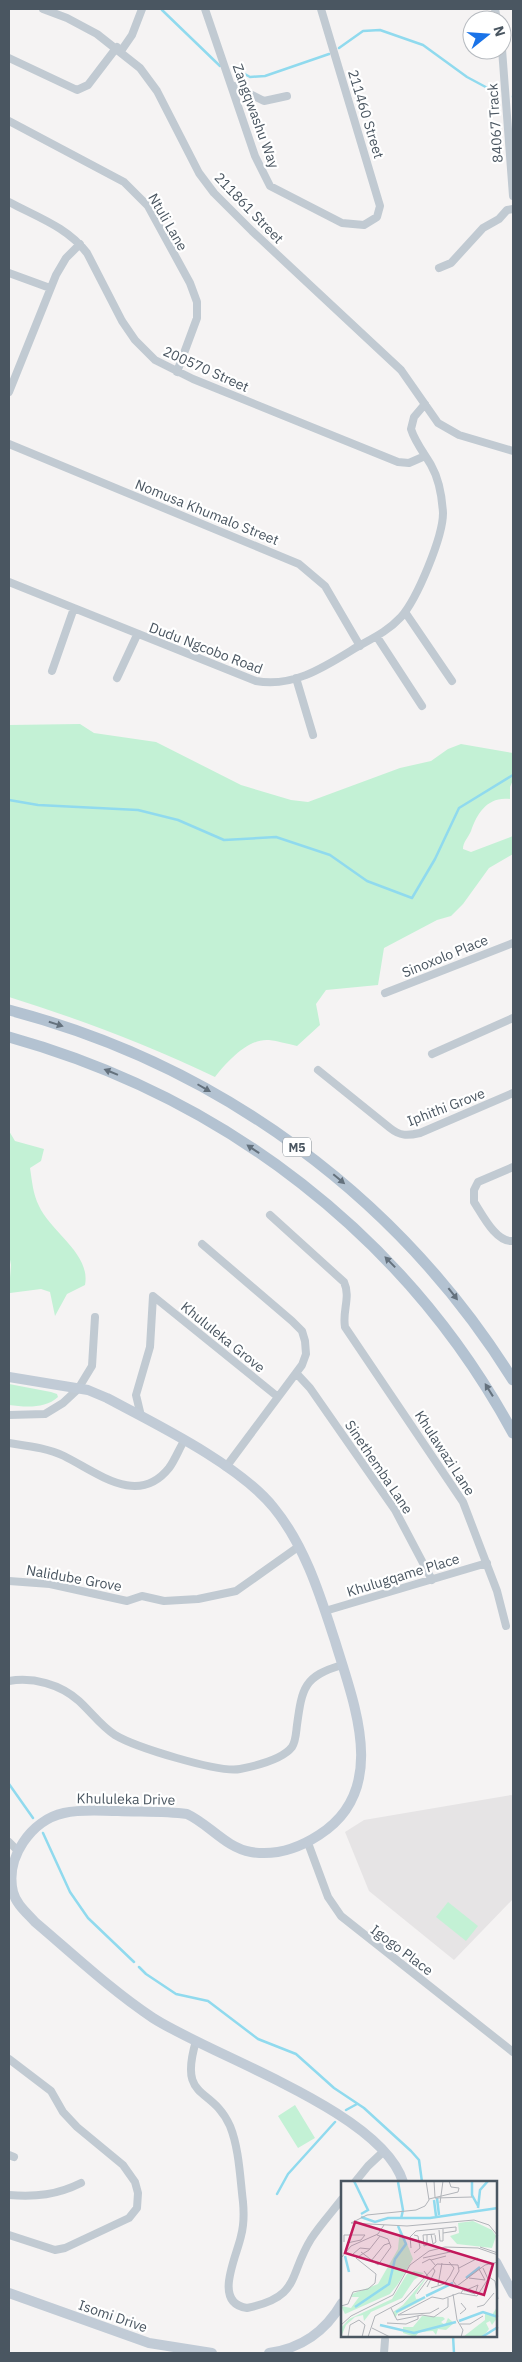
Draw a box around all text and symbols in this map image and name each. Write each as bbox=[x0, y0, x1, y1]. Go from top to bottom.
north arrow bbox=[462, 10, 512, 60]
text: N bbox=[489, 24, 510, 39]
street label: Zangqwashu Way bbox=[229, 61, 283, 171]
street label: 211460 Street bbox=[344, 67, 388, 161]
street label: 84067 Track bbox=[483, 82, 507, 163]
street label: 211861 Street bbox=[211, 169, 288, 247]
street label: Ntuli Lane bbox=[144, 190, 192, 254]
street label: 200570 Street bbox=[160, 342, 252, 396]
street label: Nomusa Khumalo Street bbox=[133, 475, 282, 549]
street label: Dudu Ngcobo Road bbox=[147, 618, 265, 678]
street label: Sinoxolo Place bbox=[399, 930, 491, 981]
one-way arrow bbox=[48, 1020, 63, 1028]
one-way arrow bbox=[104, 1067, 118, 1075]
one-way arrow bbox=[197, 1084, 212, 1092]
street label: Iphithi Grove bbox=[405, 1084, 488, 1130]
road number: M5 bbox=[283, 1138, 311, 1156]
one-way arrow bbox=[246, 1145, 260, 1154]
one-way arrow bbox=[332, 1173, 345, 1184]
one-way arrow bbox=[384, 1256, 396, 1268]
one-way arrow bbox=[448, 1287, 458, 1301]
street label: Khululeka Grove bbox=[177, 1298, 269, 1377]
one-way arrow bbox=[484, 1384, 494, 1397]
street label: Khulawazi Lane bbox=[411, 1407, 479, 1499]
street label: Sinethemba Lane bbox=[341, 1417, 417, 1517]
street label: Khulugqame Place bbox=[344, 1549, 462, 1601]
street label: Nalidube Grove bbox=[25, 1561, 124, 1595]
street label: Khululeka Drive bbox=[77, 1789, 176, 1809]
street label: Igogo Place bbox=[367, 1921, 437, 1980]
inset map bbox=[341, 2181, 497, 2337]
street label: Isomi Drive bbox=[76, 2296, 150, 2336]

